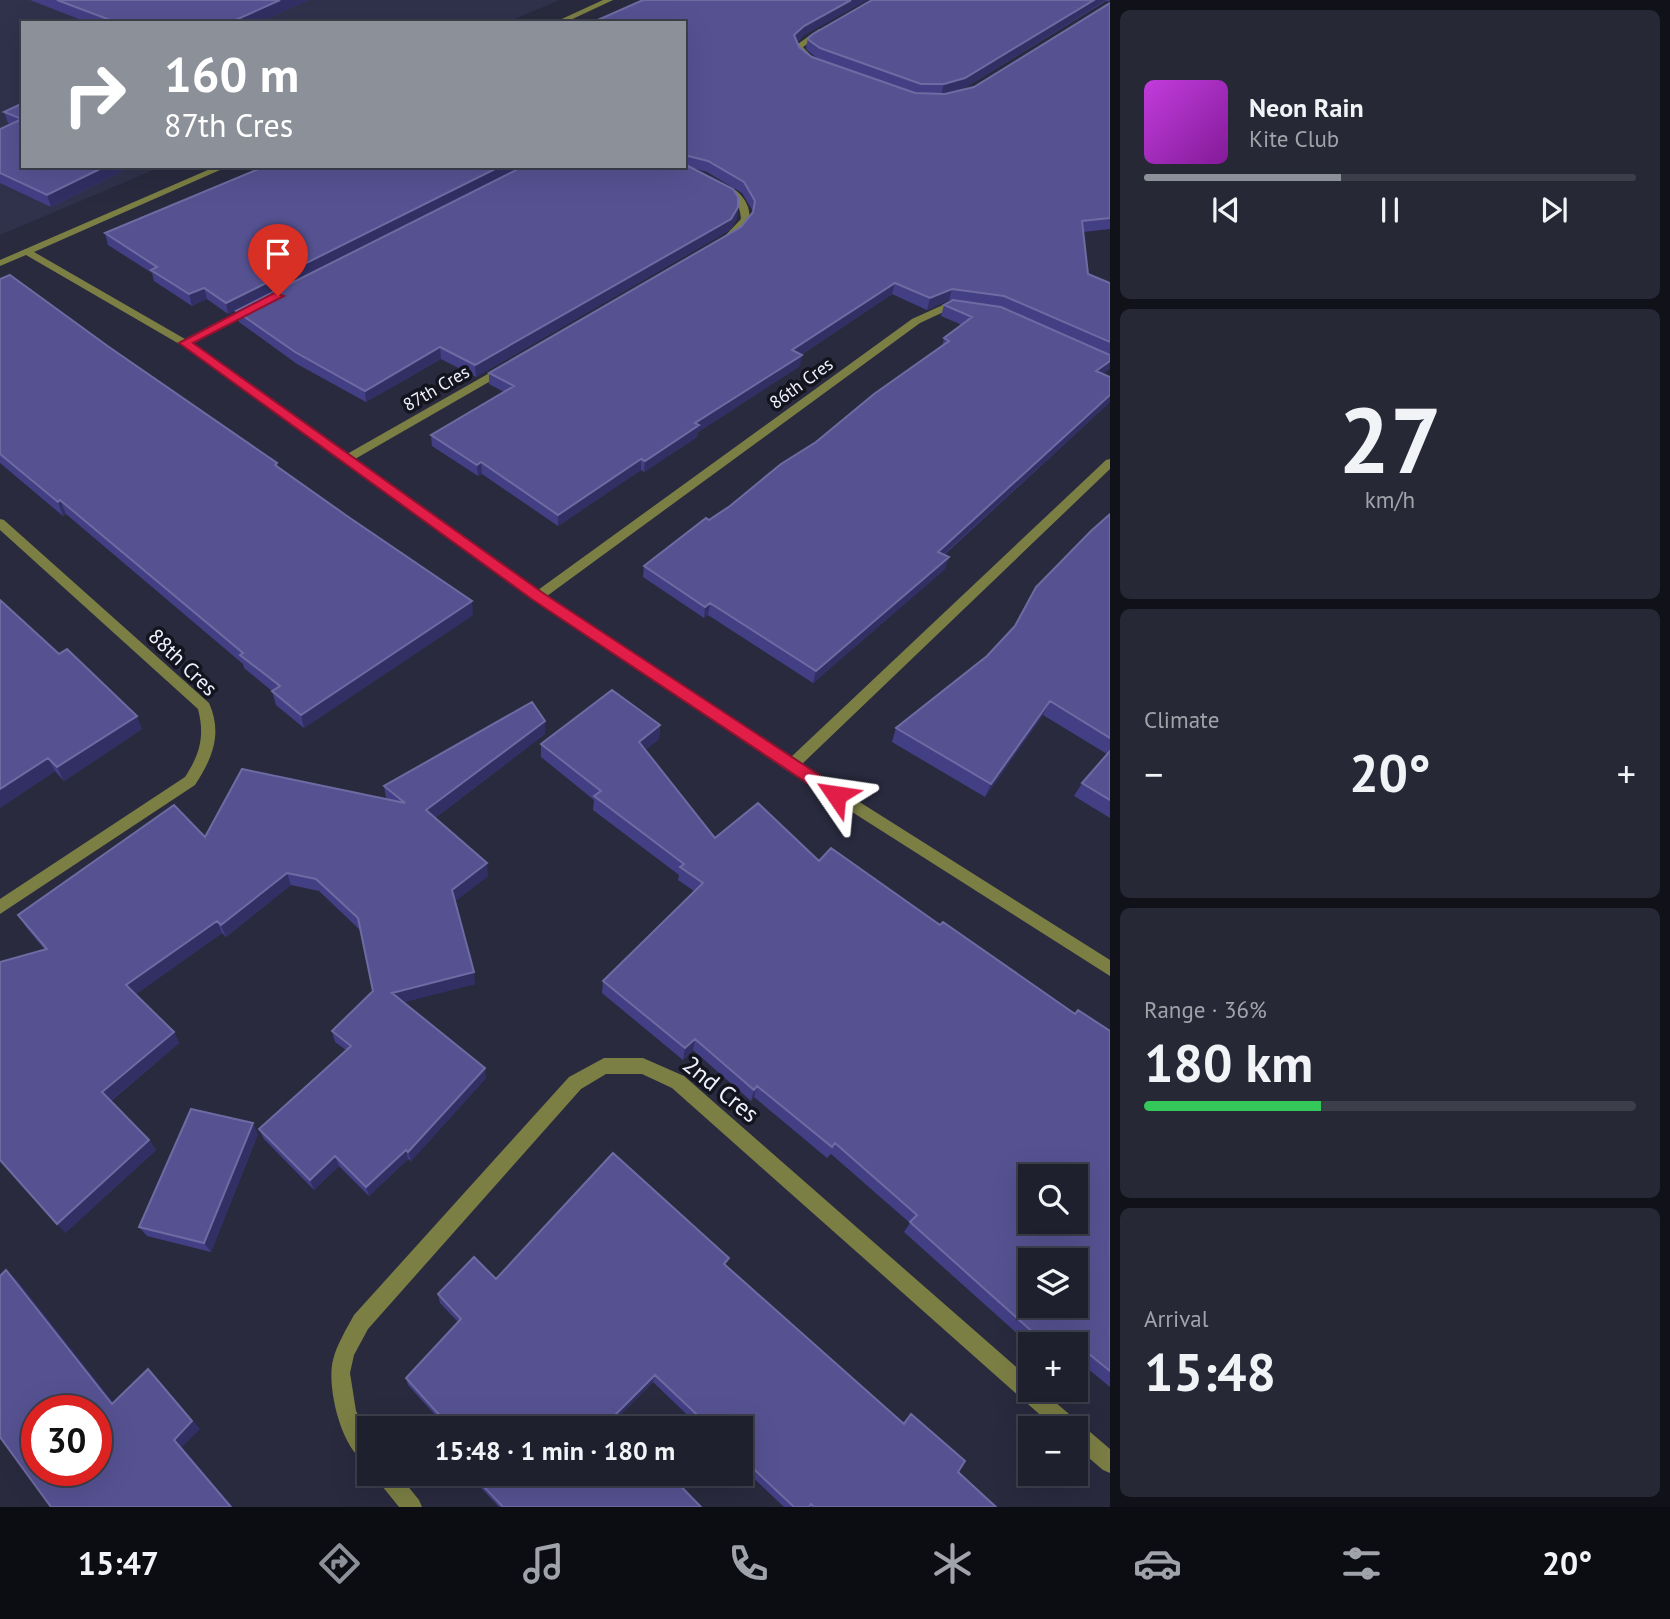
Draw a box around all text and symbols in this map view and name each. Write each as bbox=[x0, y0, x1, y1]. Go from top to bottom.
text: 160 m bbox=[164, 42, 299, 106]
icon: right bbox=[49, 49, 140, 140]
text: Neon Rain bbox=[1249, 91, 1364, 124]
text: 87th Cres bbox=[164, 104, 293, 146]
text: Kite Club bbox=[1249, 124, 1339, 153]
icon: previous bbox=[1207, 191, 1245, 229]
icon: pause bbox=[1371, 191, 1409, 229]
icon: next bbox=[1535, 191, 1573, 229]
pin bbox=[248, 224, 308, 296]
icon: arrive bbox=[259, 235, 297, 273]
street label: 86th Cres bbox=[765, 352, 837, 414]
street label: 87th Cres bbox=[399, 360, 473, 416]
text: 27 bbox=[1338, 380, 1442, 498]
text: km/h bbox=[1365, 485, 1415, 514]
street label: 88th Cres bbox=[143, 623, 223, 701]
text: Climate bbox=[1144, 705, 1219, 734]
text: 20° bbox=[1349, 739, 1431, 806]
text: − bbox=[1144, 749, 1163, 798]
text: + bbox=[1617, 749, 1636, 798]
position arrow bbox=[799, 758, 873, 832]
text: Range · 36% bbox=[1144, 995, 1267, 1024]
text: 180 km bbox=[1144, 1029, 1313, 1096]
street label: 2nd Cres bbox=[677, 1049, 765, 1129]
map controls bbox=[1018, 1164, 1088, 1486]
button: search bbox=[1018, 1164, 1088, 1234]
button: layers bbox=[1018, 1248, 1088, 1318]
text: Arrival bbox=[1144, 1304, 1208, 1333]
button: + bbox=[1018, 1332, 1088, 1402]
text: 15:48 bbox=[1144, 1338, 1276, 1405]
speed limit sign: 30 bbox=[21, 1395, 112, 1486]
button: − bbox=[1018, 1416, 1088, 1486]
text: 15:48 · 1 min · 180 m bbox=[435, 1434, 675, 1467]
icon: directions bbox=[315, 1539, 364, 1588]
icon: music bbox=[519, 1539, 568, 1588]
icon: phone bbox=[724, 1539, 773, 1588]
icon: climate bbox=[928, 1539, 977, 1588]
icon: car bbox=[1133, 1539, 1182, 1588]
icon: filters bbox=[1337, 1539, 1386, 1588]
text: 15:47 bbox=[78, 1542, 159, 1584]
text: 20° bbox=[1542, 1542, 1592, 1584]

